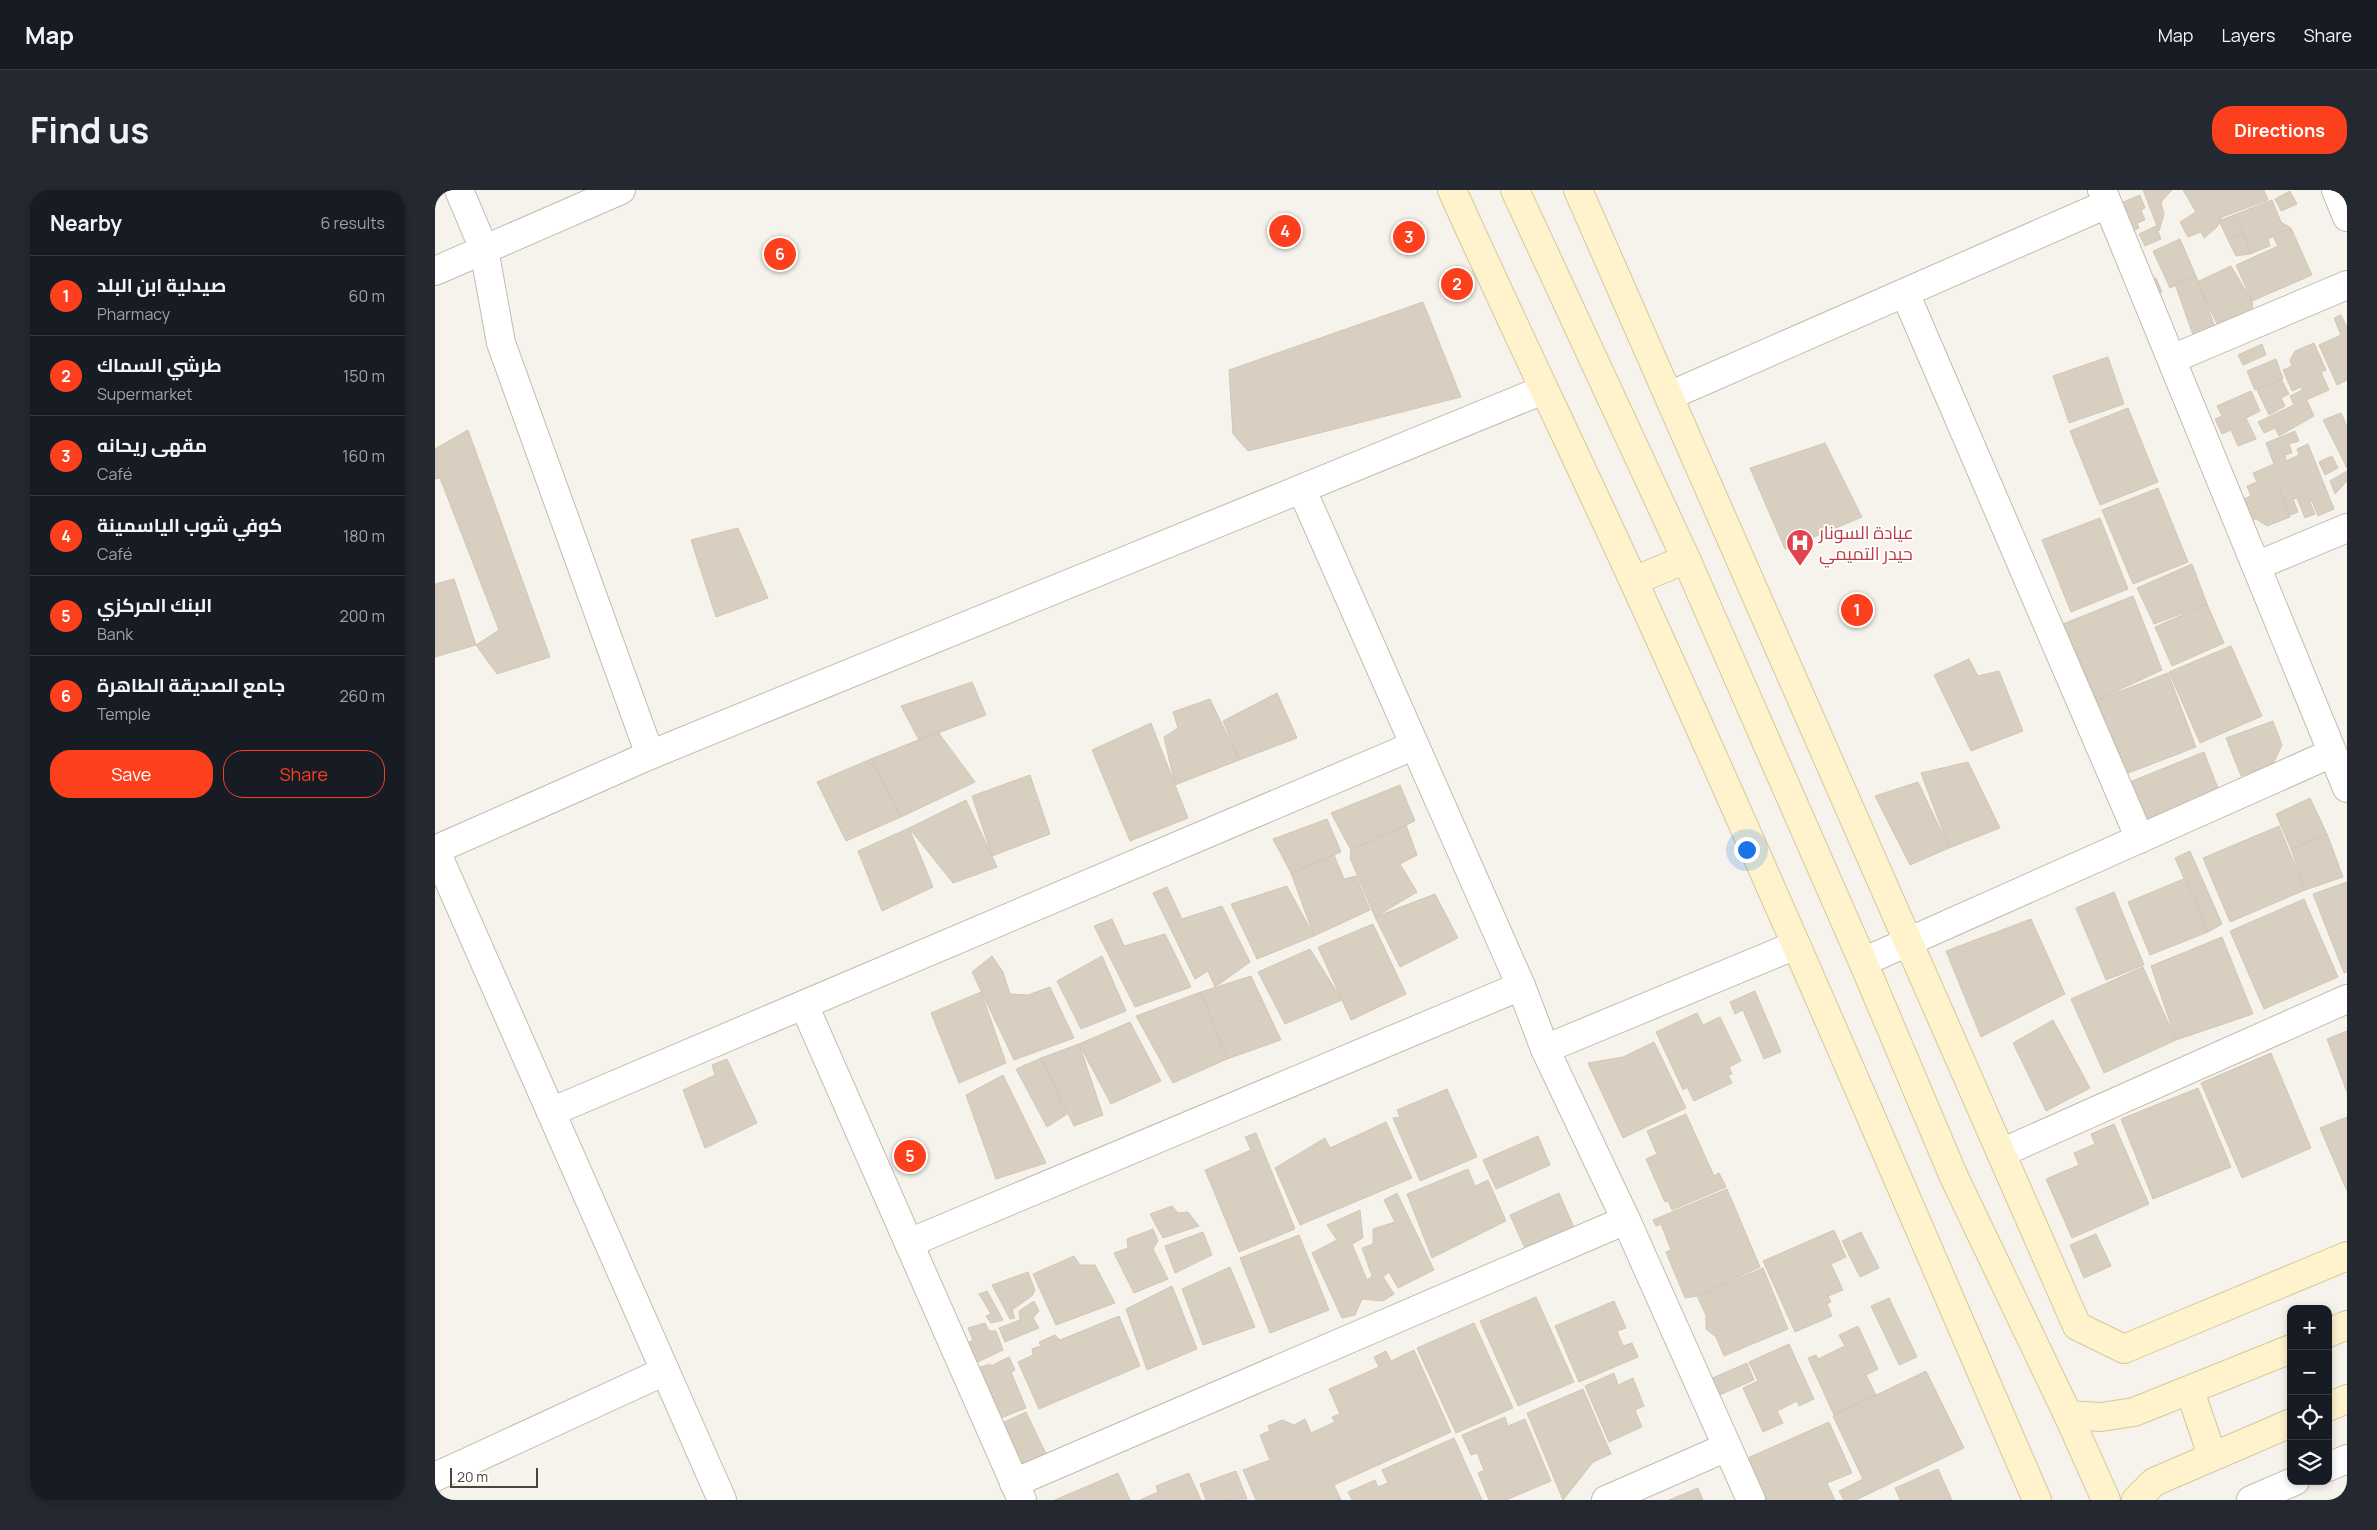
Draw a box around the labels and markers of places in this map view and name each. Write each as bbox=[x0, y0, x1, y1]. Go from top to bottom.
pin: 4 bbox=[1269, 212, 1301, 250]
pin: 3 bbox=[1393, 218, 1425, 256]
pin: 6 bbox=[764, 235, 796, 273]
pin: 2 bbox=[1441, 265, 1473, 303]
place label: عيادة السونار حيدر التميمي bbox=[1818, 520, 1914, 568]
hospital icon: عيادة السونار حيدر التميمي bbox=[1785, 528, 1815, 567]
pin: 1 bbox=[1841, 591, 1873, 629]
pin: 5 bbox=[894, 1137, 926, 1175]

